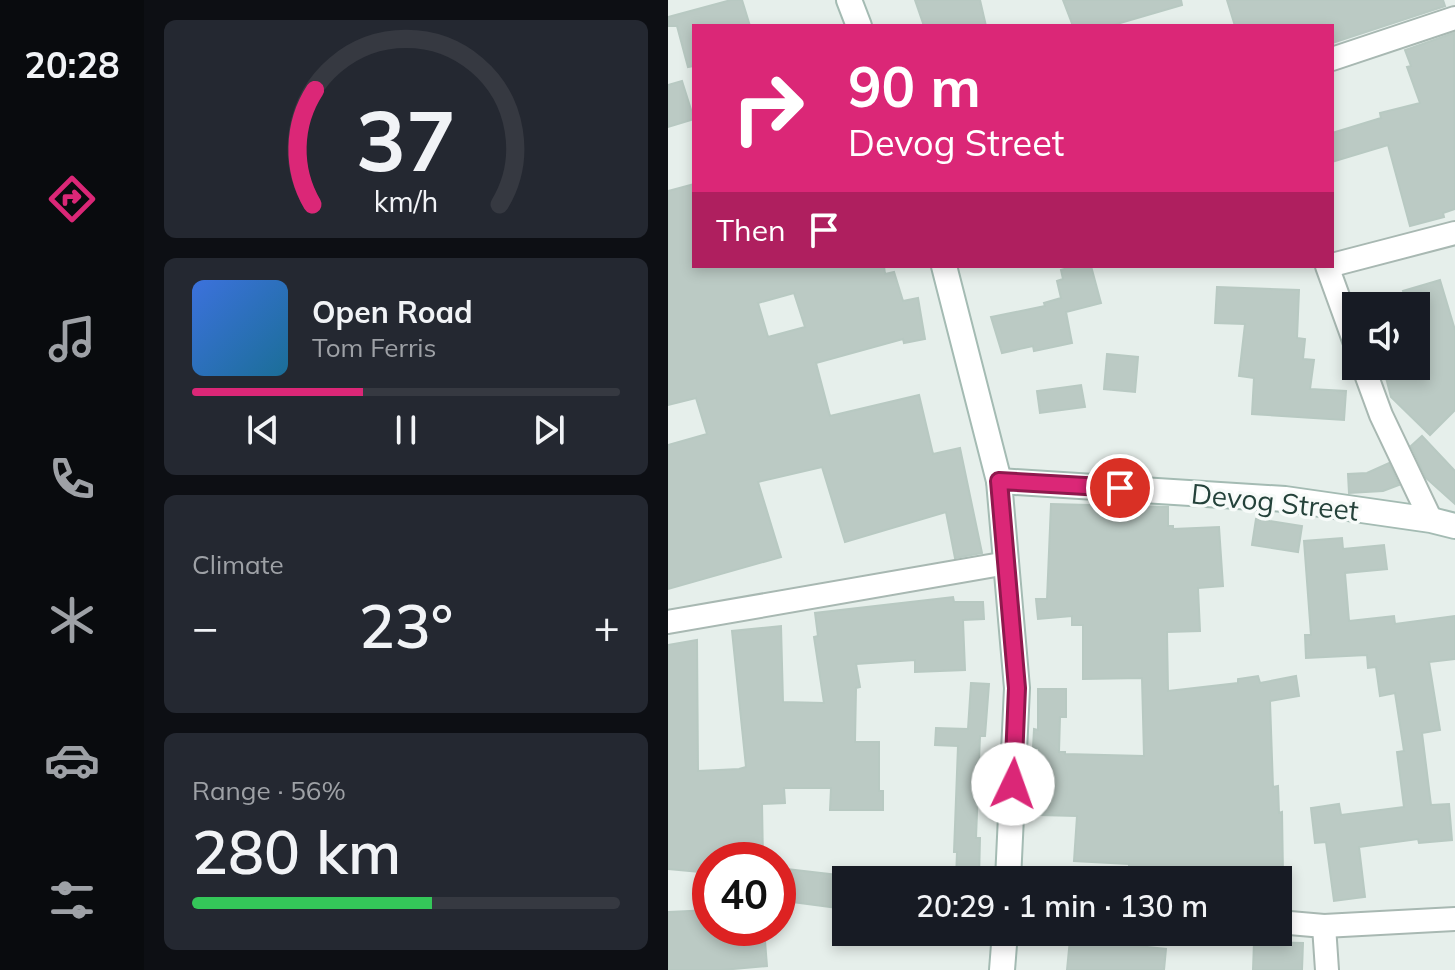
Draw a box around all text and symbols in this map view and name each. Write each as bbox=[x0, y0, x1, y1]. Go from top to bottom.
text: 20:28 bbox=[24, 42, 120, 87]
text: 90 m bbox=[848, 51, 981, 121]
icon: right bbox=[716, 56, 820, 160]
text: 37 bbox=[356, 86, 456, 191]
text: Devog Street bbox=[848, 120, 1064, 165]
icon: directions bbox=[44, 171, 100, 227]
text: km/h bbox=[374, 183, 438, 219]
icon: arrive bbox=[802, 208, 846, 252]
text: Then bbox=[716, 211, 786, 249]
map controls bbox=[1342, 292, 1430, 380]
button: sound bbox=[1342, 292, 1430, 380]
text: Open Road bbox=[312, 293, 473, 331]
icon: music bbox=[44, 311, 100, 367]
text: Tom Ferris bbox=[312, 331, 436, 364]
icon: previous bbox=[241, 408, 285, 452]
icon: pause bbox=[384, 408, 428, 452]
icon: next bbox=[527, 408, 571, 452]
icon: phone bbox=[44, 451, 100, 507]
pin bbox=[1086, 454, 1154, 522]
icon: arrive bbox=[1098, 466, 1142, 510]
street label: Devog Street bbox=[1190, 475, 1361, 528]
text: Climate bbox=[192, 548, 284, 581]
text: 23° bbox=[359, 588, 453, 663]
icon: climate bbox=[44, 592, 100, 648]
text: − bbox=[192, 599, 218, 654]
text: + bbox=[594, 599, 620, 654]
icon: car bbox=[44, 732, 100, 788]
position arrow bbox=[971, 742, 1055, 826]
text: Range · 56% bbox=[192, 774, 346, 807]
text: 280 km bbox=[192, 814, 401, 889]
speed limit sign: 40 bbox=[692, 842, 796, 946]
icon: filters bbox=[44, 872, 100, 928]
text: 20:29 · 1 min · 130 m bbox=[916, 887, 1208, 925]

